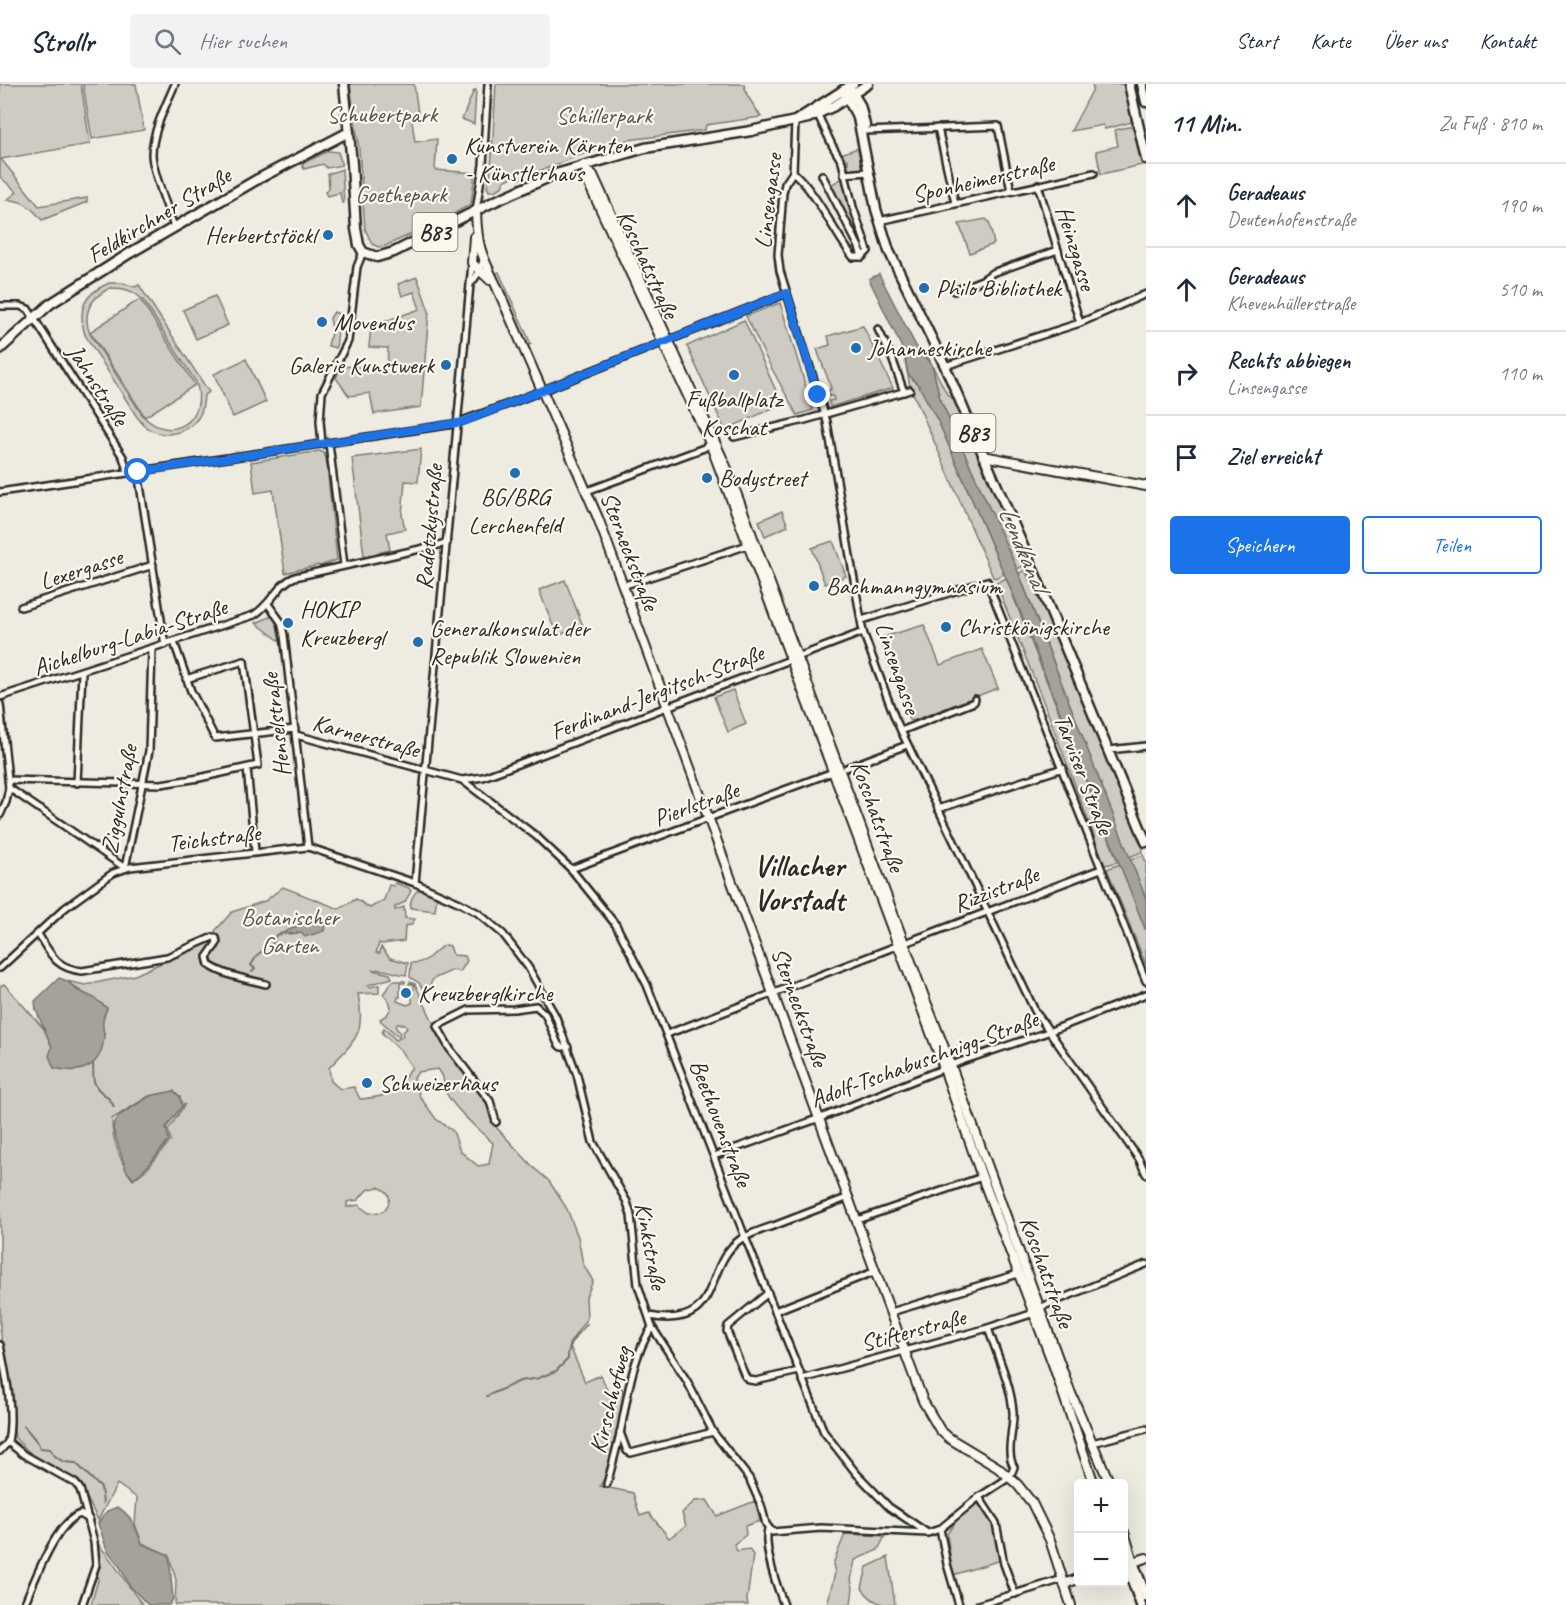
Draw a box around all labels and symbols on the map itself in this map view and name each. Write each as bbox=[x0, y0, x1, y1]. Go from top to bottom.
park label: Schubertpark bbox=[327, 99, 440, 129]
park label: Schillerpark bbox=[556, 100, 654, 130]
place label: Kunstverein Kärnten - Künstlerhaus bbox=[464, 130, 633, 188]
street label: Sponheimerstraße bbox=[909, 148, 1059, 210]
street label: Linsengasse bbox=[747, 150, 789, 250]
marker: Kunstverein Kärnten - Künstlerhaus bbox=[445, 152, 459, 166]
street label: Feldkirchner Straße bbox=[82, 159, 238, 270]
park label: Goethepark bbox=[355, 179, 449, 209]
street label: Heinzgasse bbox=[1049, 202, 1104, 296]
street label: Koschatstraße bbox=[610, 205, 687, 325]
road number: B83 bbox=[412, 213, 458, 251]
place label: Herbertstöckl bbox=[205, 220, 320, 250]
marker: Herbertstöckl bbox=[321, 228, 335, 242]
place label: Philo Bibliothek bbox=[936, 273, 1063, 303]
marker: Philo Bibliothek bbox=[917, 281, 931, 295]
place label: Movendus bbox=[334, 307, 416, 337]
marker: Movendus bbox=[315, 315, 329, 329]
place label: Johanneskirche bbox=[867, 333, 993, 363]
street label: Jahnstraße bbox=[60, 338, 137, 433]
marker: Johanneskirche bbox=[849, 341, 863, 355]
place label: Galerie Kunstwerk bbox=[289, 350, 436, 380]
marker: Galerie Kunstwerk bbox=[439, 358, 453, 372]
marker: Fußballplatz Koschat bbox=[727, 368, 741, 382]
route end bbox=[804, 381, 830, 407]
place label: Fußballplatz Koschat bbox=[686, 384, 785, 442]
road number: B83 bbox=[950, 414, 996, 452]
route start bbox=[124, 458, 150, 484]
street label: Radetzkystraße bbox=[409, 461, 450, 591]
place label: Bodystreet bbox=[719, 463, 809, 493]
marker: BG/BRG Lerchenfeld bbox=[508, 466, 522, 480]
marker: Bodystreet bbox=[700, 471, 714, 485]
place label: BG/BRG Lerchenfeld bbox=[469, 482, 565, 540]
street label: Sterneckstraße bbox=[594, 488, 667, 616]
water label: Lendkanal bbox=[991, 501, 1059, 603]
street label: Lexergasse bbox=[36, 541, 128, 596]
place label: Bachmanngymnasium bbox=[826, 571, 1003, 601]
marker: Bachmanngymnasium bbox=[807, 579, 821, 593]
street label: Aichelburg-Labia-Straße bbox=[29, 591, 233, 682]
place label: HOKIP Kreuzbergl bbox=[300, 594, 388, 652]
place label: Christkönigskirche bbox=[958, 612, 1111, 642]
place label: Generalkonsulat der Republik Slowenien bbox=[430, 613, 592, 671]
marker: HOKIP Kreuzbergl bbox=[281, 616, 295, 630]
street label: Linsengasse bbox=[868, 618, 928, 720]
marker: Christkönigskirche bbox=[939, 620, 953, 634]
marker: Generalkonsulat der Republik Slowenien bbox=[411, 635, 425, 649]
street label: Ferdinand-Jergitsch-Straße bbox=[546, 637, 770, 746]
street label: Henselstraße bbox=[255, 669, 297, 779]
street label: Karnerstraße bbox=[309, 707, 425, 765]
street label: Tarviser Straße bbox=[1047, 709, 1122, 841]
street label: Ziggulnstraße bbox=[94, 740, 145, 856]
street label: Koschatstraße bbox=[844, 756, 913, 878]
street label: Pierlstraße bbox=[649, 774, 745, 833]
street label: Teichstraße bbox=[166, 817, 264, 859]
district label: Villacher Vorstadt bbox=[754, 847, 847, 919]
street label: Rizzistraße bbox=[949, 858, 1045, 919]
park label: Botanischer Garten bbox=[241, 902, 341, 960]
street label: Sterneckstraße bbox=[765, 943, 836, 1073]
place label: Kreuzberglkirche bbox=[418, 978, 555, 1008]
marker: Kreuzberglkirche bbox=[399, 986, 413, 1000]
street label: Adolf-Tschabuschnigg-Straße bbox=[806, 1003, 1044, 1114]
street label: Beethovenstraße bbox=[683, 1055, 760, 1193]
place label: Schweizerhaus bbox=[379, 1068, 500, 1098]
marker: Schweizerhaus bbox=[360, 1076, 374, 1090]
street label: Kinkstraße bbox=[628, 1200, 675, 1294]
street label: Koschatstraße bbox=[1013, 1212, 1082, 1334]
street label: Stifterstraße bbox=[857, 1301, 971, 1358]
street label: Kirschhofweg bbox=[582, 1341, 638, 1456]

